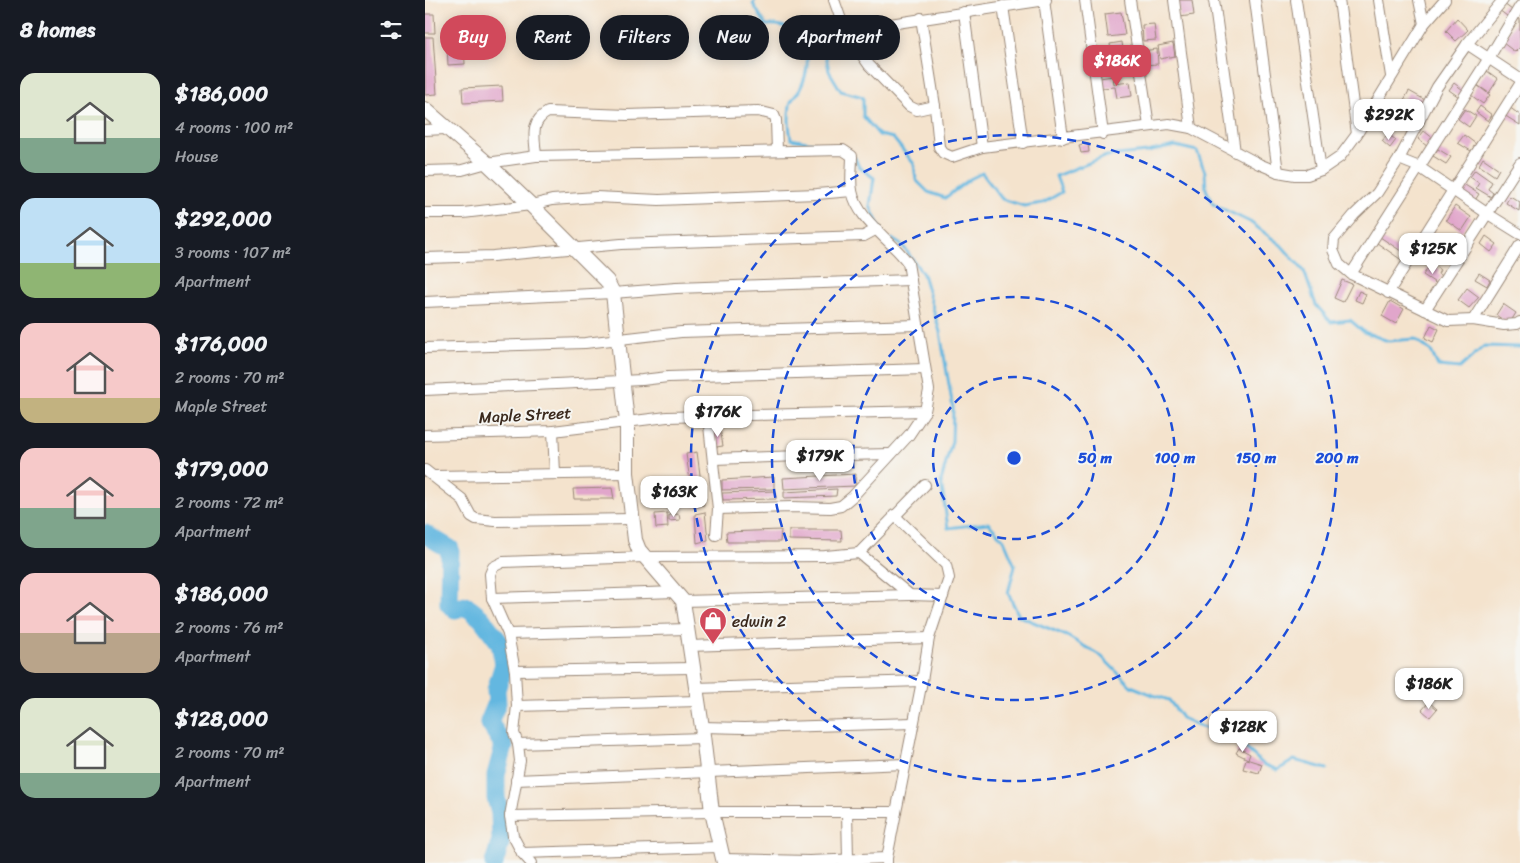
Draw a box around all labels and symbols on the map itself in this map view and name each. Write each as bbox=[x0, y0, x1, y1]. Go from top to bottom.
pin: $186K bbox=[1082, 44, 1152, 87]
pin: $292K bbox=[1354, 98, 1424, 141]
pin: $125K bbox=[1398, 232, 1468, 275]
pin: $176K bbox=[683, 396, 753, 438]
street label: Maple Street bbox=[478, 398, 572, 432]
pin: $179K bbox=[785, 440, 855, 482]
text: 50 m bbox=[1078, 445, 1113, 471]
text: 100 m bbox=[1155, 445, 1196, 471]
text: 150 m bbox=[1236, 445, 1277, 471]
text: 200 m bbox=[1314, 445, 1359, 471]
centre of rings bbox=[1005, 449, 1023, 467]
pin: $163K bbox=[639, 476, 709, 518]
shop icon: edwin 2 bbox=[698, 606, 728, 645]
place label: edwin 2 bbox=[732, 607, 786, 636]
pin: $186K bbox=[1394, 668, 1464, 710]
pin: $128K bbox=[1208, 710, 1278, 753]

